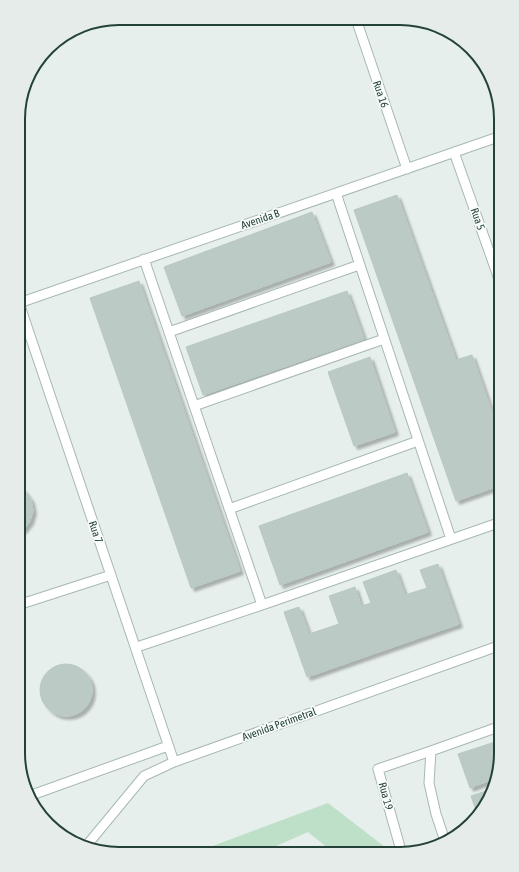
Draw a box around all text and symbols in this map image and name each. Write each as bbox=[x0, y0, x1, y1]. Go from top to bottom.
street label: Rua 16 bbox=[371, 79, 391, 109]
street label: Rua 5 bbox=[469, 206, 487, 232]
street label: Avenida B bbox=[239, 207, 281, 231]
street label: Rua 7 bbox=[87, 519, 105, 545]
street label: Avenida Perimetral bbox=[240, 705, 318, 743]
street label: Rua 19 bbox=[377, 781, 395, 811]

